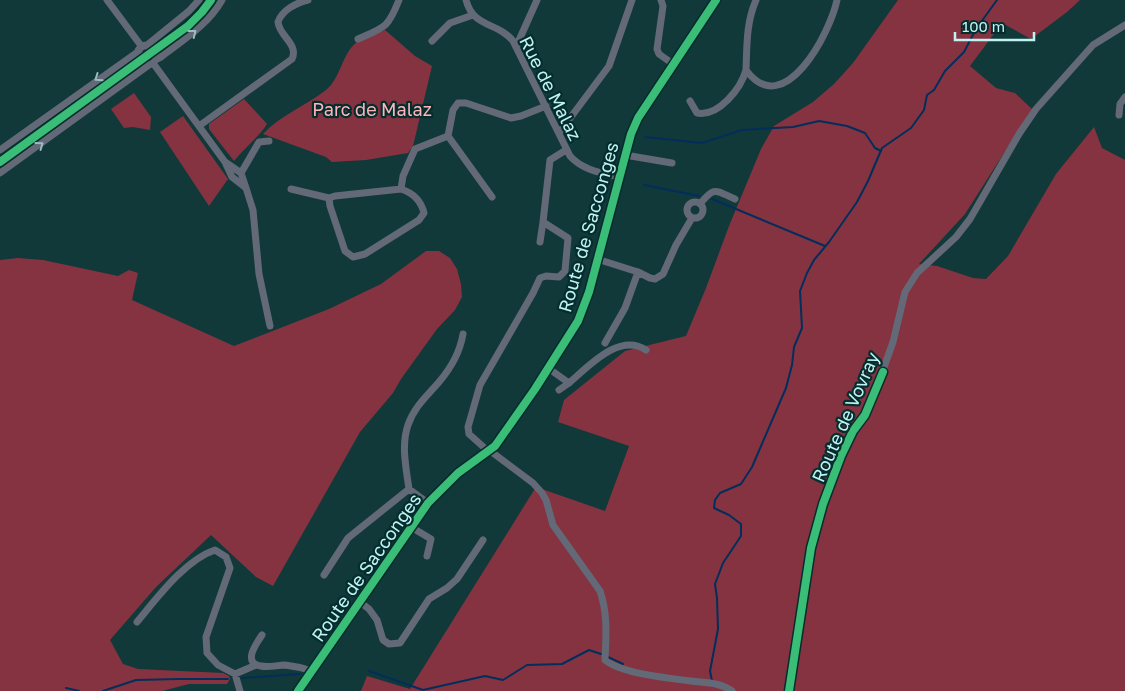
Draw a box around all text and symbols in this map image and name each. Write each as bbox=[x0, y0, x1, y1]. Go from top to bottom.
scale bar bbox=[955, 10, 1034, 42]
text: 100 m bbox=[962, 17, 1005, 35]
one-way arrow bbox=[187, 30, 196, 39]
street label: Rue de Malaz bbox=[515, 32, 587, 144]
one-way arrow bbox=[95, 72, 104, 81]
park label: Parc de Malaz bbox=[312, 98, 432, 120]
street label: Route de Sacconges bbox=[553, 139, 623, 315]
one-way arrow bbox=[34, 142, 43, 150]
street label: Route de Vovray bbox=[806, 349, 884, 485]
street label: Route de Sacconges bbox=[306, 489, 426, 645]

